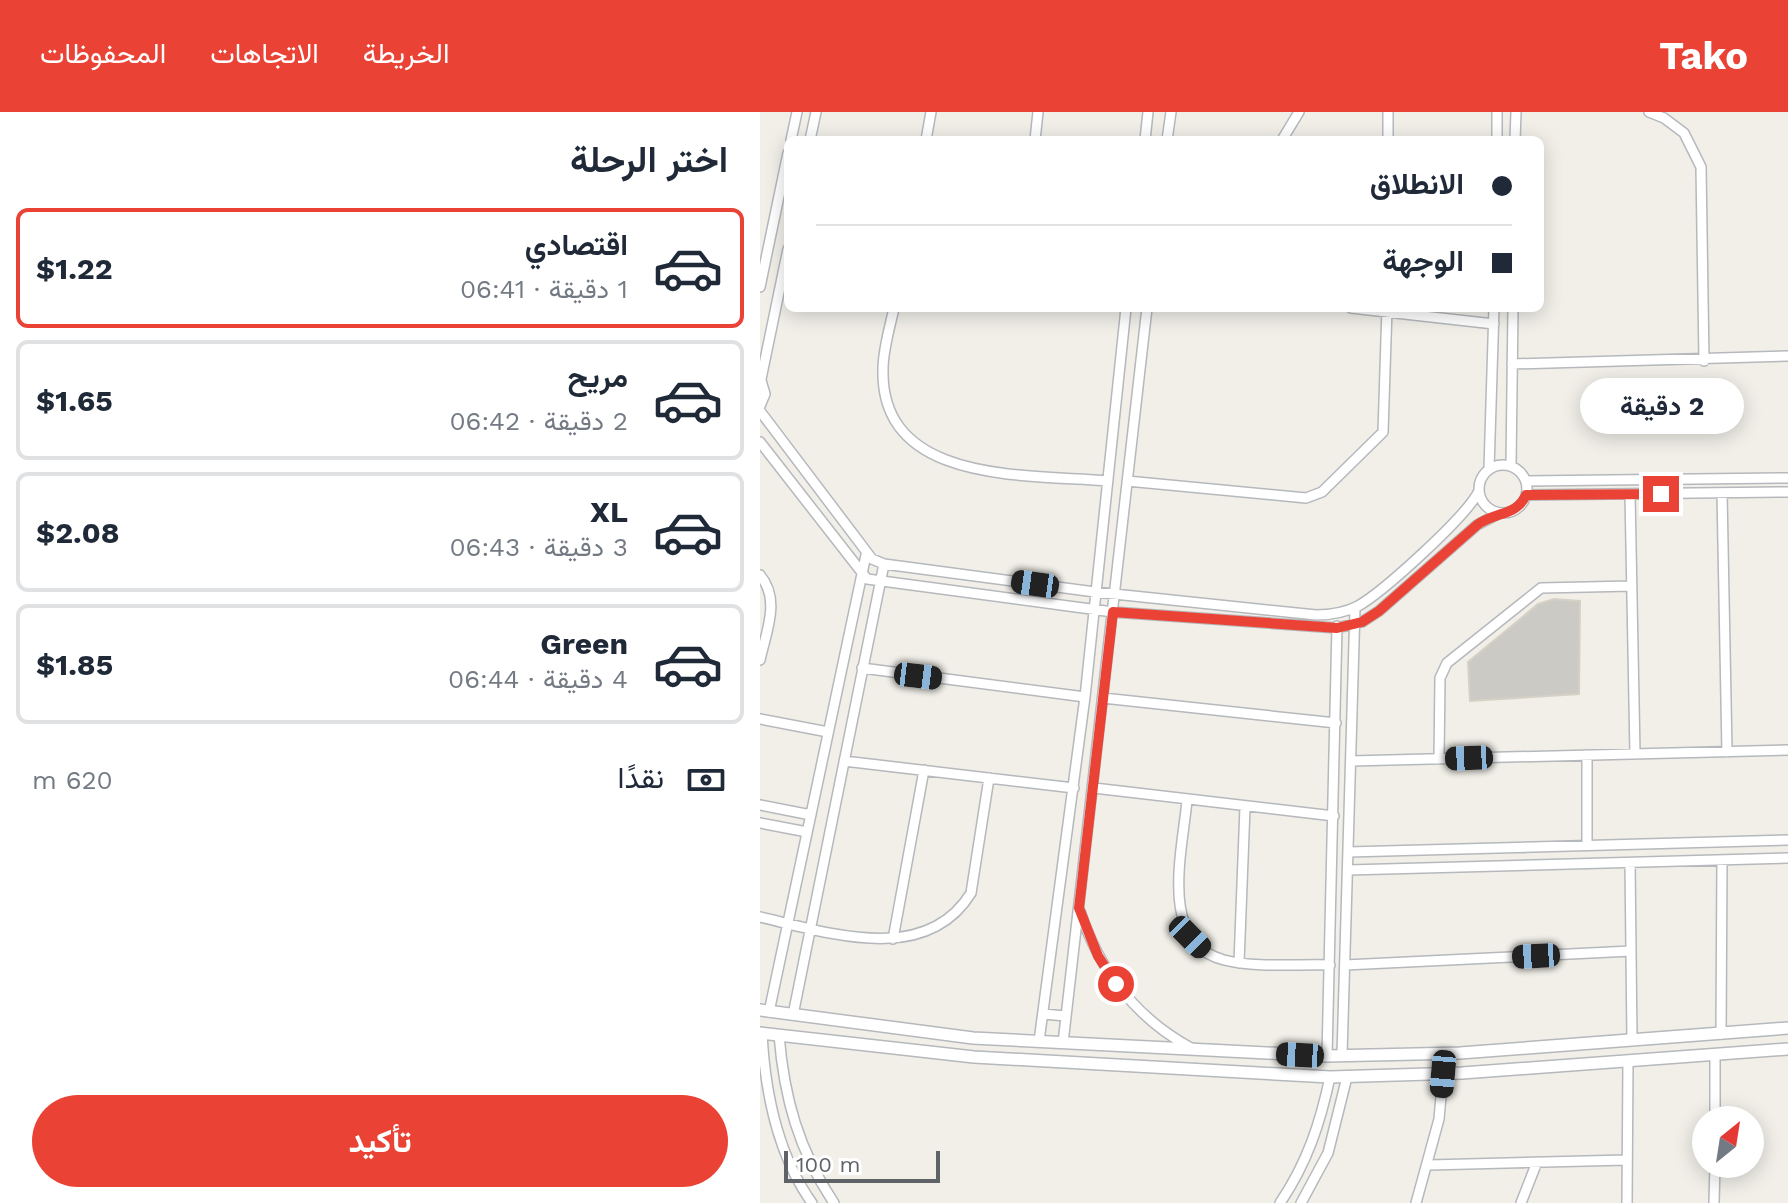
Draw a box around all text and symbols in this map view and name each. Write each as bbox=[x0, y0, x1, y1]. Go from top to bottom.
text: Tako bbox=[1659, 34, 1748, 78]
text: المحفوظات bbox=[40, 37, 166, 70]
text: الاتجاهات bbox=[210, 37, 319, 70]
text: الخريطة bbox=[363, 37, 449, 70]
text: اختر الرحلة bbox=[570, 139, 728, 181]
text: الانطلاق bbox=[1370, 166, 1464, 201]
text: اقتصادي bbox=[525, 227, 628, 262]
icon: car bbox=[652, 232, 724, 304]
text: الوجهة bbox=[1382, 243, 1464, 278]
text: $1.22 bbox=[36, 251, 113, 286]
text: 1 دقيقة · 06:41 bbox=[460, 274, 628, 304]
text: مريح bbox=[568, 359, 628, 394]
icon: car bbox=[652, 364, 724, 436]
callout: 2 دقيقة bbox=[1579, 378, 1743, 434]
text: $1.65 bbox=[36, 383, 113, 418]
text: 2 دقيقة bbox=[1620, 391, 1704, 421]
text: 2 دقيقة · 06:42 bbox=[449, 406, 628, 436]
route end bbox=[1643, 476, 1679, 512]
text: XL bbox=[590, 494, 628, 529]
icon: car bbox=[652, 496, 724, 568]
text: $2.08 bbox=[36, 515, 120, 550]
text: 3 دقيقة · 06:43 bbox=[449, 532, 628, 562]
car bbox=[1010, 569, 1060, 599]
text: Green bbox=[540, 626, 628, 661]
icon: car bbox=[652, 628, 724, 700]
text: $1.85 bbox=[36, 647, 113, 682]
car bbox=[893, 661, 943, 691]
text: 4 دقيقة · 06:44 bbox=[448, 664, 628, 694]
car bbox=[1445, 745, 1493, 771]
icon: cash bbox=[684, 758, 728, 802]
text: نقدًا bbox=[618, 760, 664, 795]
text: 620 m bbox=[32, 765, 113, 795]
car bbox=[1165, 912, 1215, 962]
car bbox=[1511, 943, 1561, 969]
route start bbox=[1098, 966, 1134, 1002]
car bbox=[1275, 1042, 1325, 1068]
car bbox=[1429, 1049, 1457, 1099]
button: تأكيد bbox=[32, 1095, 728, 1187]
north arrow bbox=[1692, 1106, 1764, 1178]
map controls bbox=[1692, 1106, 1764, 1178]
scale bar bbox=[784, 1147, 940, 1183]
text: 100 m bbox=[796, 1152, 860, 1177]

